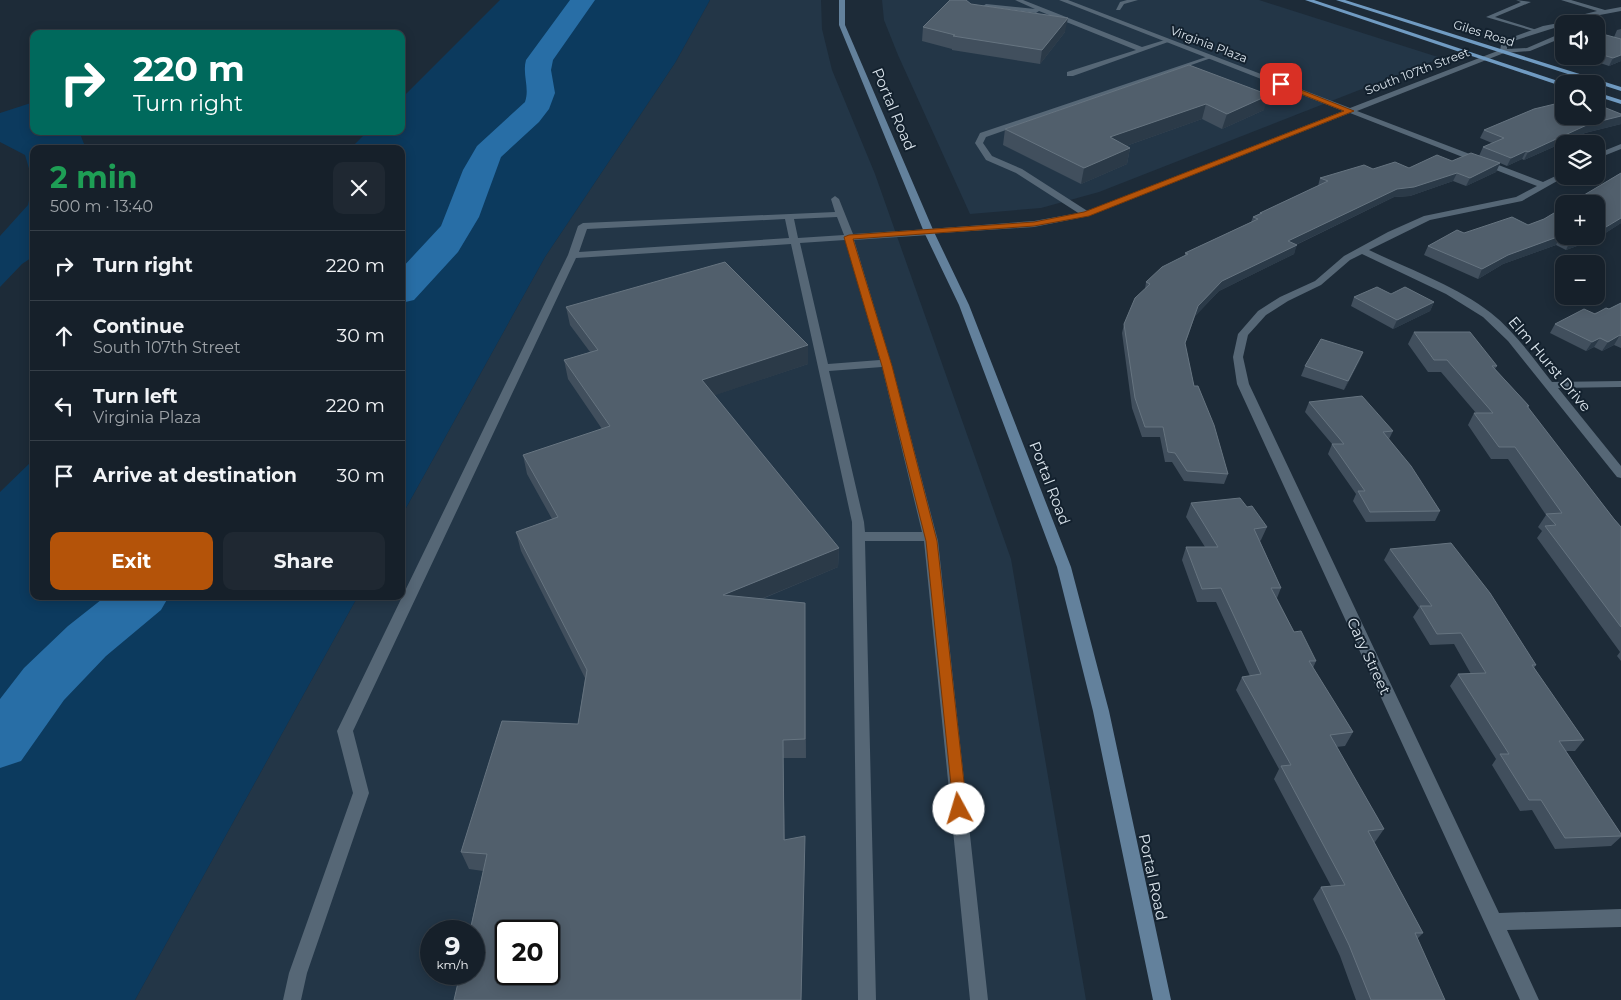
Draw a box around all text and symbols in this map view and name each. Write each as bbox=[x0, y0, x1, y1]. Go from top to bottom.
map controls bbox=[1555, 15, 1605, 305]
button: sound bbox=[1555, 15, 1605, 65]
street label: Giles Road bbox=[1452, 17, 1516, 49]
street label: Virginia Plaza bbox=[1168, 22, 1250, 66]
street label: South 107th Street bbox=[1363, 44, 1471, 98]
text: 220 m bbox=[133, 47, 245, 90]
icon: right bbox=[50, 50, 115, 115]
pin bbox=[1260, 63, 1302, 105]
street label: Portal Road bbox=[868, 65, 920, 153]
icon: arrive bbox=[1267, 70, 1295, 98]
button: search bbox=[1555, 75, 1605, 125]
text: Turn right bbox=[133, 90, 243, 117]
button: layers bbox=[1555, 135, 1605, 185]
text: 2 min bbox=[50, 159, 137, 196]
button: close bbox=[333, 162, 385, 214]
button: + bbox=[1555, 195, 1605, 245]
text: 500 m · 13:40 bbox=[50, 197, 153, 216]
icon: right bbox=[50, 252, 78, 280]
text: Turn right bbox=[93, 254, 193, 277]
text: 220 m bbox=[326, 254, 385, 277]
button: − bbox=[1555, 255, 1605, 305]
street label: Elm Hurst Drive bbox=[1505, 312, 1595, 416]
text: Continue bbox=[93, 315, 184, 338]
icon: ahead bbox=[50, 322, 78, 350]
text: 30 m bbox=[337, 324, 385, 347]
text: South 107th Street bbox=[93, 338, 240, 357]
text: Turn left bbox=[93, 385, 178, 408]
icon: left bbox=[50, 392, 78, 420]
text: 220 m bbox=[326, 394, 385, 417]
text: Virginia Plaza bbox=[93, 408, 201, 427]
street label: Portal Road bbox=[1025, 438, 1075, 528]
icon: arrive bbox=[50, 462, 78, 490]
text: Arrive at destination bbox=[93, 464, 297, 487]
text: 30 m bbox=[337, 464, 385, 487]
button: Exit bbox=[50, 532, 213, 590]
button: Share bbox=[223, 532, 385, 590]
street label: Cary Street bbox=[1343, 615, 1395, 697]
position arrow bbox=[932, 782, 984, 834]
street label: Portal Road bbox=[1135, 832, 1171, 922]
speed limit sign: 20 bbox=[495, 920, 560, 985]
text: 9 bbox=[445, 931, 460, 961]
text: km/h bbox=[436, 957, 469, 972]

